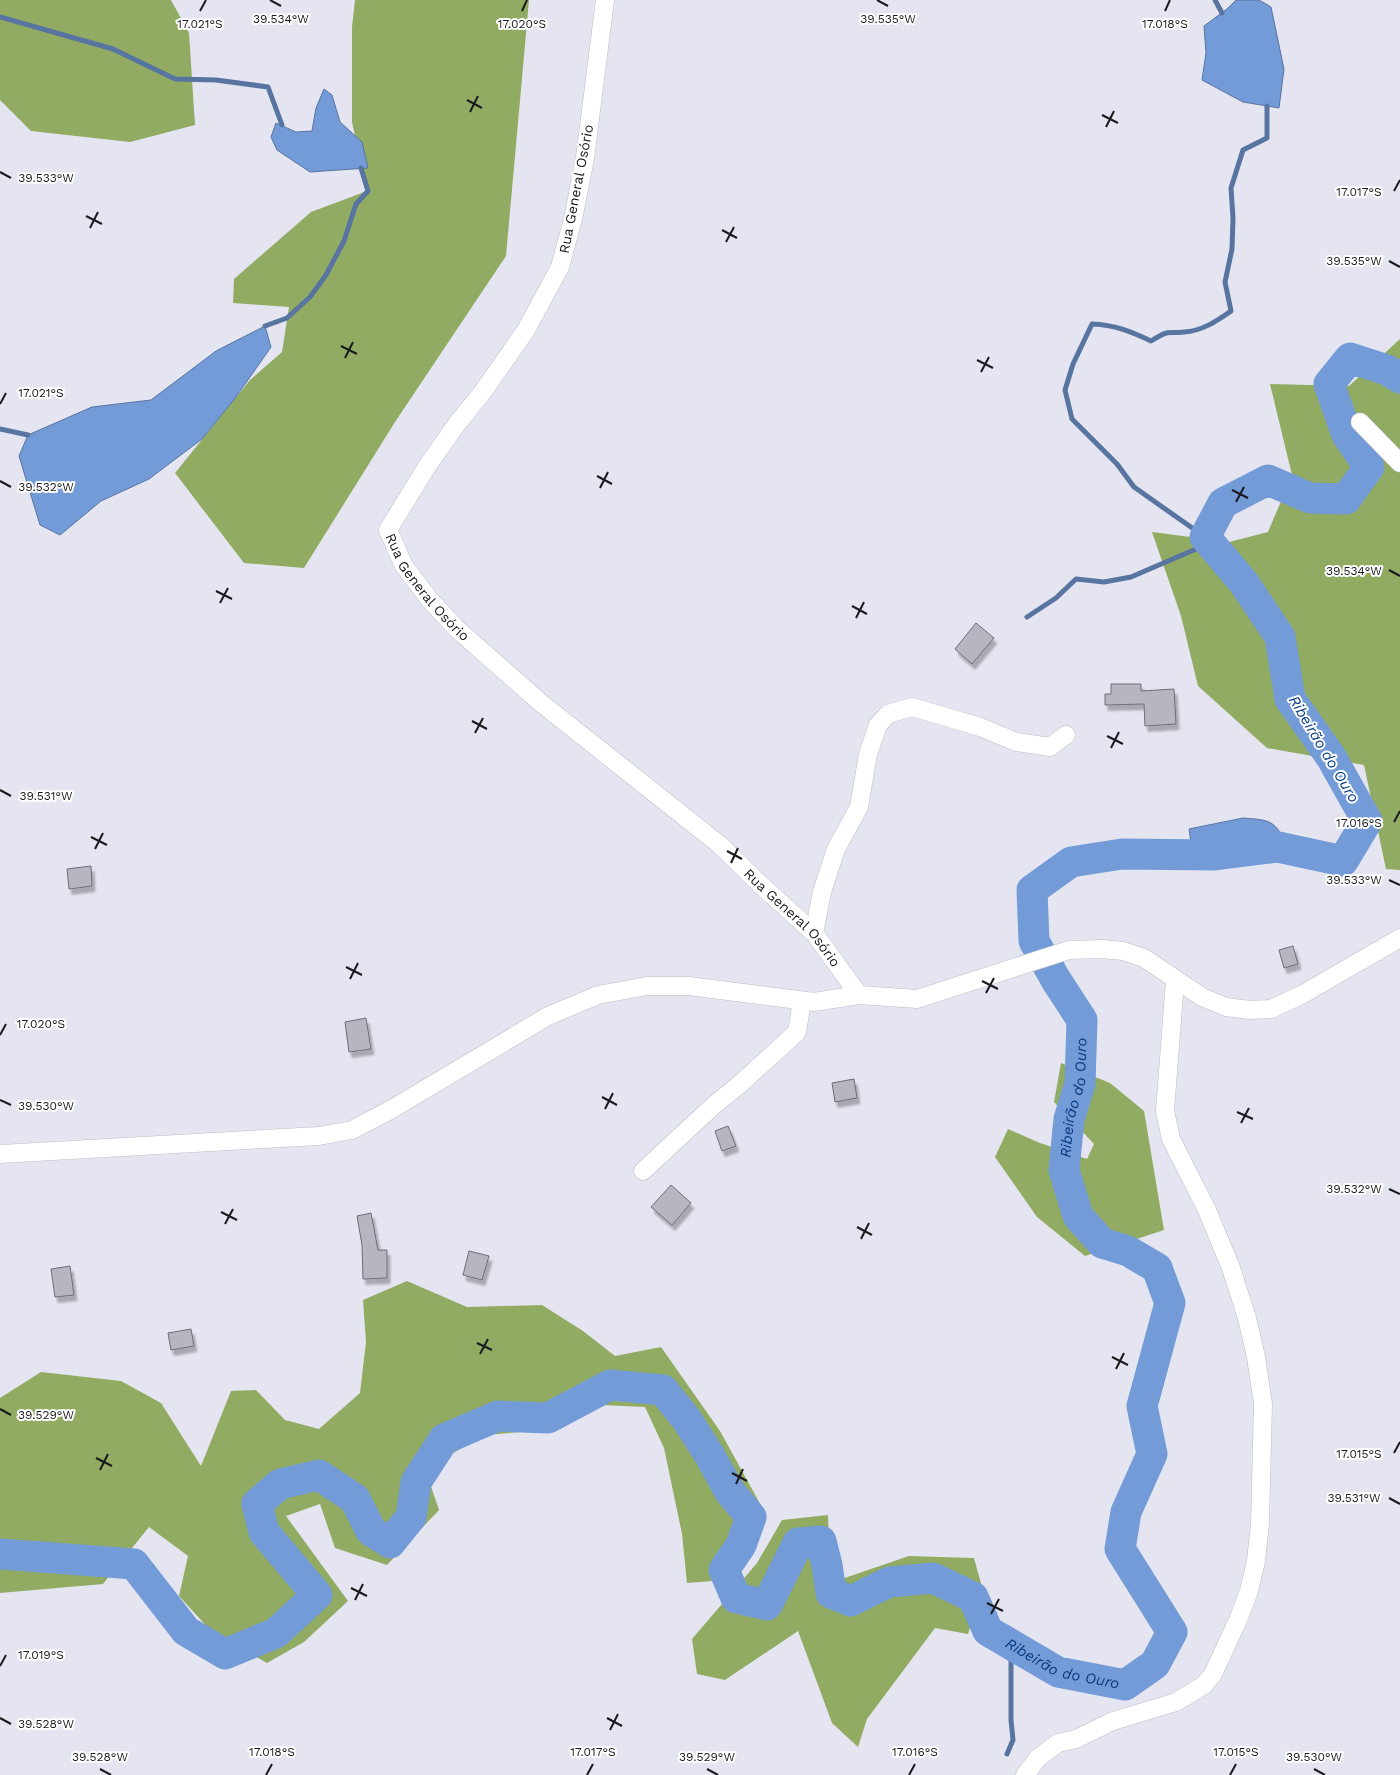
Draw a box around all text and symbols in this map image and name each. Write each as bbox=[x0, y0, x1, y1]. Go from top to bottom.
text: 39.534°W bbox=[253, 12, 309, 26]
text: 39.535°W bbox=[860, 12, 916, 26]
text: 17.021°S bbox=[177, 17, 223, 31]
text: 17.020°S bbox=[498, 17, 546, 31]
text: 17.018°S bbox=[1142, 17, 1188, 31]
street label: Rua General Osório bbox=[556, 123, 596, 255]
text: 39.533°W bbox=[18, 171, 74, 185]
text: 17.017°S bbox=[1336, 185, 1382, 199]
text: 39.535°W bbox=[1326, 254, 1382, 268]
text: 17.021°S bbox=[18, 386, 64, 400]
text: 39.532°W bbox=[18, 480, 74, 494]
street label: Rua General Osório bbox=[382, 531, 473, 644]
text: 39.534°W bbox=[1326, 564, 1382, 578]
water label: Ribeirão do Ouro bbox=[1285, 692, 1363, 806]
text: 39.531°W bbox=[19, 789, 73, 803]
text: 17.016°S bbox=[1336, 816, 1382, 830]
street label: Rua General Osório bbox=[741, 865, 844, 970]
text: 39.533°W bbox=[1326, 873, 1382, 887]
text: 17.020°S bbox=[17, 1017, 65, 1031]
water label: Ribeirão do Ouro bbox=[1056, 1037, 1090, 1158]
text: 39.530°W bbox=[18, 1099, 74, 1113]
text: 39.532°W bbox=[1326, 1182, 1382, 1196]
text: 39.529°W bbox=[18, 1408, 74, 1422]
text: 17.015°S bbox=[1336, 1447, 1382, 1461]
text: 39.531°W bbox=[1327, 1491, 1381, 1505]
water label: Ribeirão do Ouro bbox=[1002, 1634, 1121, 1693]
text: 17.019°S bbox=[18, 1648, 64, 1662]
text: 39.528°W bbox=[18, 1717, 74, 1731]
text: 17.018°S bbox=[249, 1745, 295, 1759]
text: 17.017°S bbox=[570, 1745, 616, 1759]
text: 17.016°S bbox=[892, 1745, 938, 1759]
text: 17.015°S bbox=[1213, 1745, 1259, 1759]
text: 39.528°W bbox=[72, 1750, 128, 1764]
text: 39.529°W bbox=[679, 1750, 735, 1764]
text: 39.530°W bbox=[1286, 1750, 1342, 1764]

